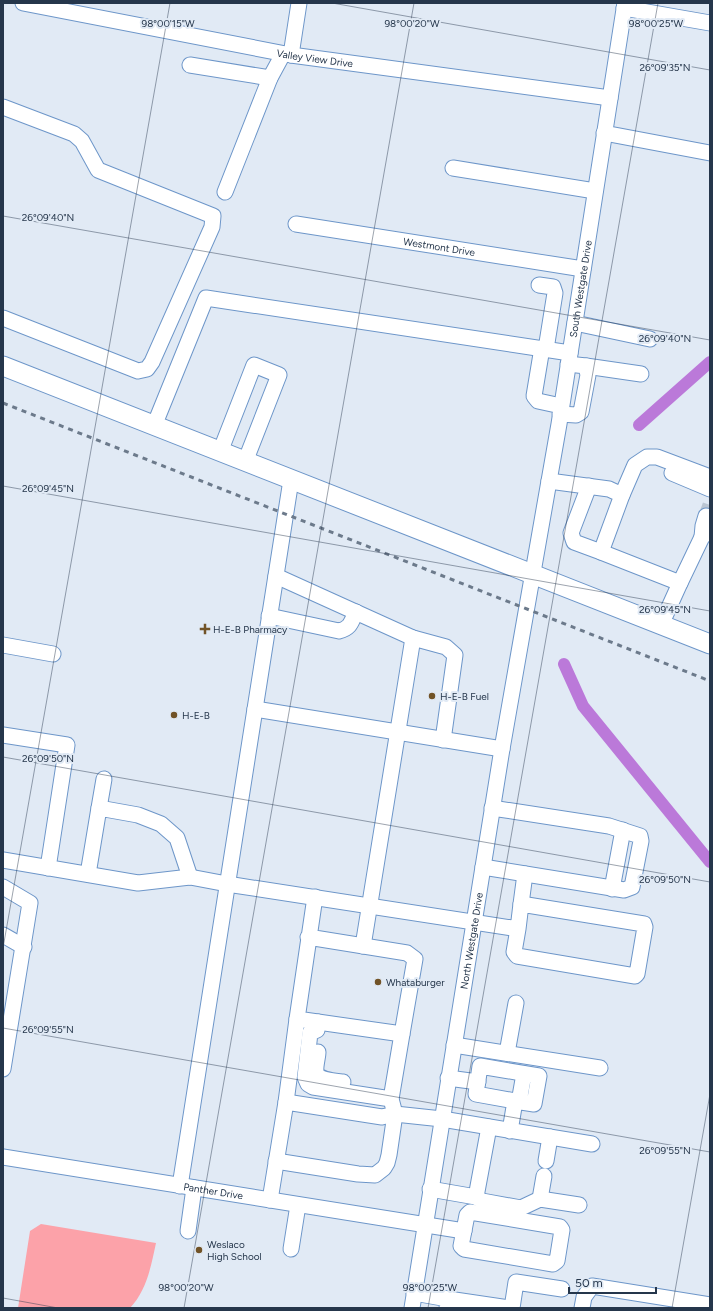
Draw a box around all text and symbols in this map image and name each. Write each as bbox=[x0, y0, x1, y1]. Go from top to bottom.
text: 98°00'15"W bbox=[142, 17, 195, 30]
text: 98°00'20"W bbox=[384, 17, 440, 30]
text: 98°00'25"W bbox=[629, 17, 684, 30]
street label: Valley View Drive bbox=[275, 46, 354, 70]
text: 26°09'35"N bbox=[639, 61, 691, 74]
text: 26°09'40"N bbox=[22, 211, 74, 224]
street label: Westmont Drive bbox=[402, 235, 477, 259]
street label: South Westgate Drive bbox=[567, 239, 595, 338]
text: 26°09'40"N bbox=[639, 332, 691, 345]
text: 26°09'45"N bbox=[22, 482, 74, 495]
text: 26°09'45"N bbox=[639, 603, 691, 616]
place label: H-E-B Pharmacy bbox=[213, 623, 288, 636]
marker: H-E-B Pharmacy bbox=[200, 624, 210, 634]
place label: H-E-B Fuel bbox=[440, 690, 489, 703]
marker: H-E-B Fuel bbox=[427, 691, 437, 701]
place label: H-E-B bbox=[182, 709, 210, 722]
marker: H-E-B bbox=[169, 710, 179, 720]
text: 26°09'50"N bbox=[22, 752, 74, 765]
text: 26°09'50"N bbox=[639, 873, 691, 886]
street label: North Westgate Drive bbox=[457, 891, 486, 990]
place label: Whataburger bbox=[386, 976, 445, 989]
marker: Whataburger bbox=[373, 977, 383, 987]
text: 26°09'55"N bbox=[22, 1023, 74, 1036]
text: 26°09'55"N bbox=[639, 1144, 691, 1157]
street label: Panther Drive bbox=[182, 1180, 245, 1203]
place label: Weslaco High School bbox=[207, 1238, 262, 1263]
marker: Weslaco High School bbox=[194, 1245, 204, 1255]
scale bar bbox=[569, 1269, 656, 1295]
text: 50 m bbox=[575, 1276, 603, 1290]
text: 98°00'20"W bbox=[158, 1281, 214, 1294]
text: 98°00'25"W bbox=[403, 1281, 458, 1294]

